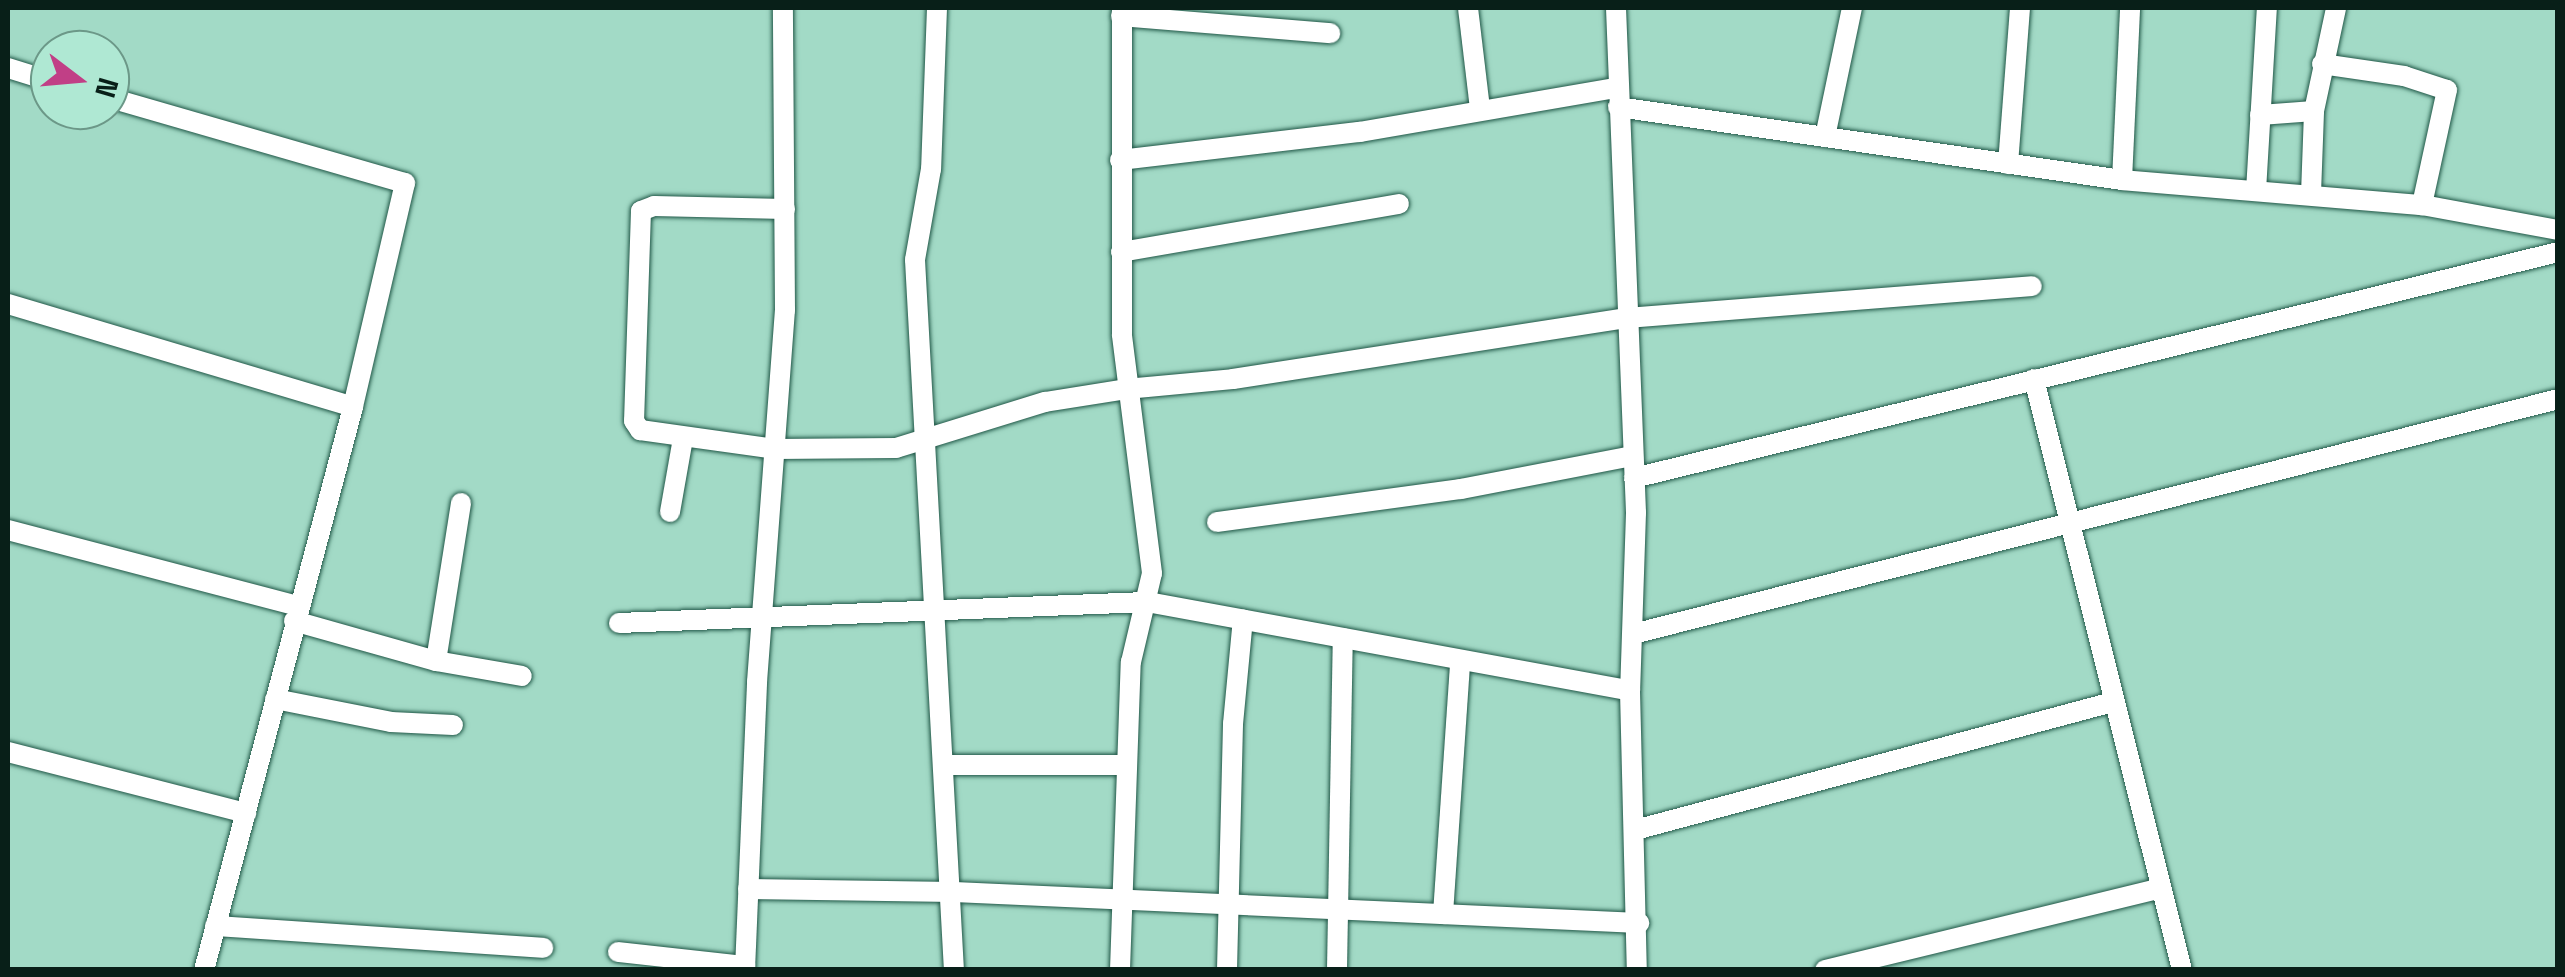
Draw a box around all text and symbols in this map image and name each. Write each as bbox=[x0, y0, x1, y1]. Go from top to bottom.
north arrow bbox=[30, 30, 130, 130]
text: N bbox=[87, 74, 127, 102]

